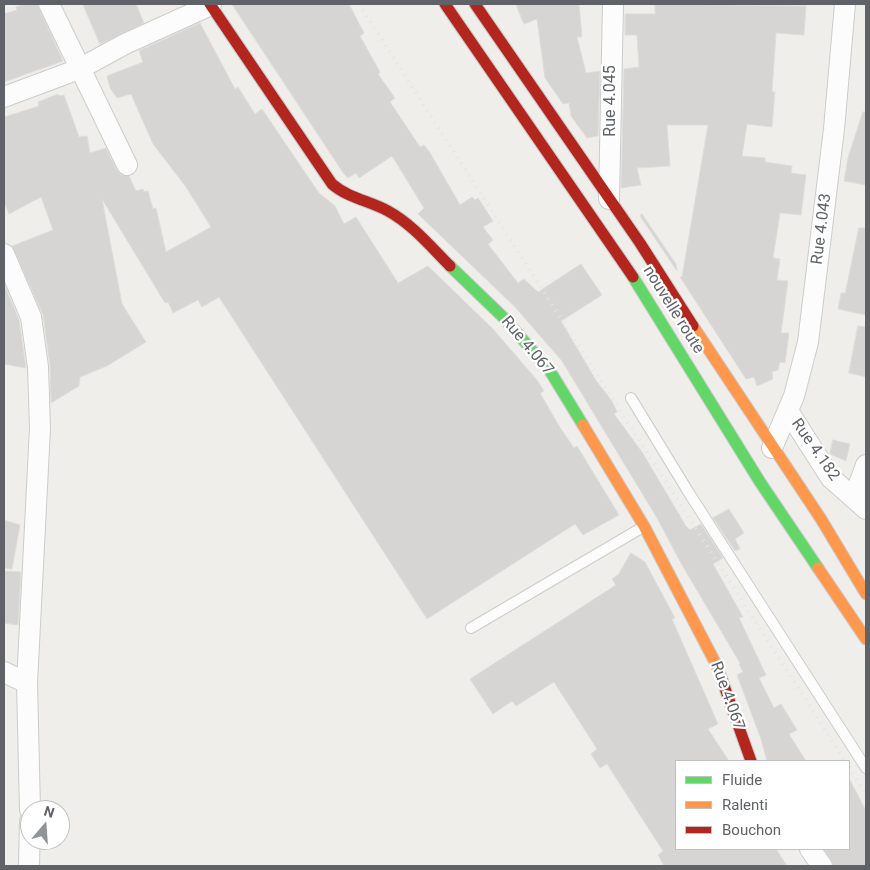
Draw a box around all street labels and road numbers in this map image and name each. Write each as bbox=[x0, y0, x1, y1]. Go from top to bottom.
street label: Rue 4.045 bbox=[601, 65, 621, 137]
street label: Rue 4.043 bbox=[808, 192, 836, 266]
street label: nouvelle route bbox=[638, 262, 708, 358]
street label: Rue 4.067 bbox=[497, 313, 557, 379]
street label: Rue 4.182 bbox=[787, 415, 843, 485]
street label: Rue 4.067 bbox=[706, 659, 748, 733]

